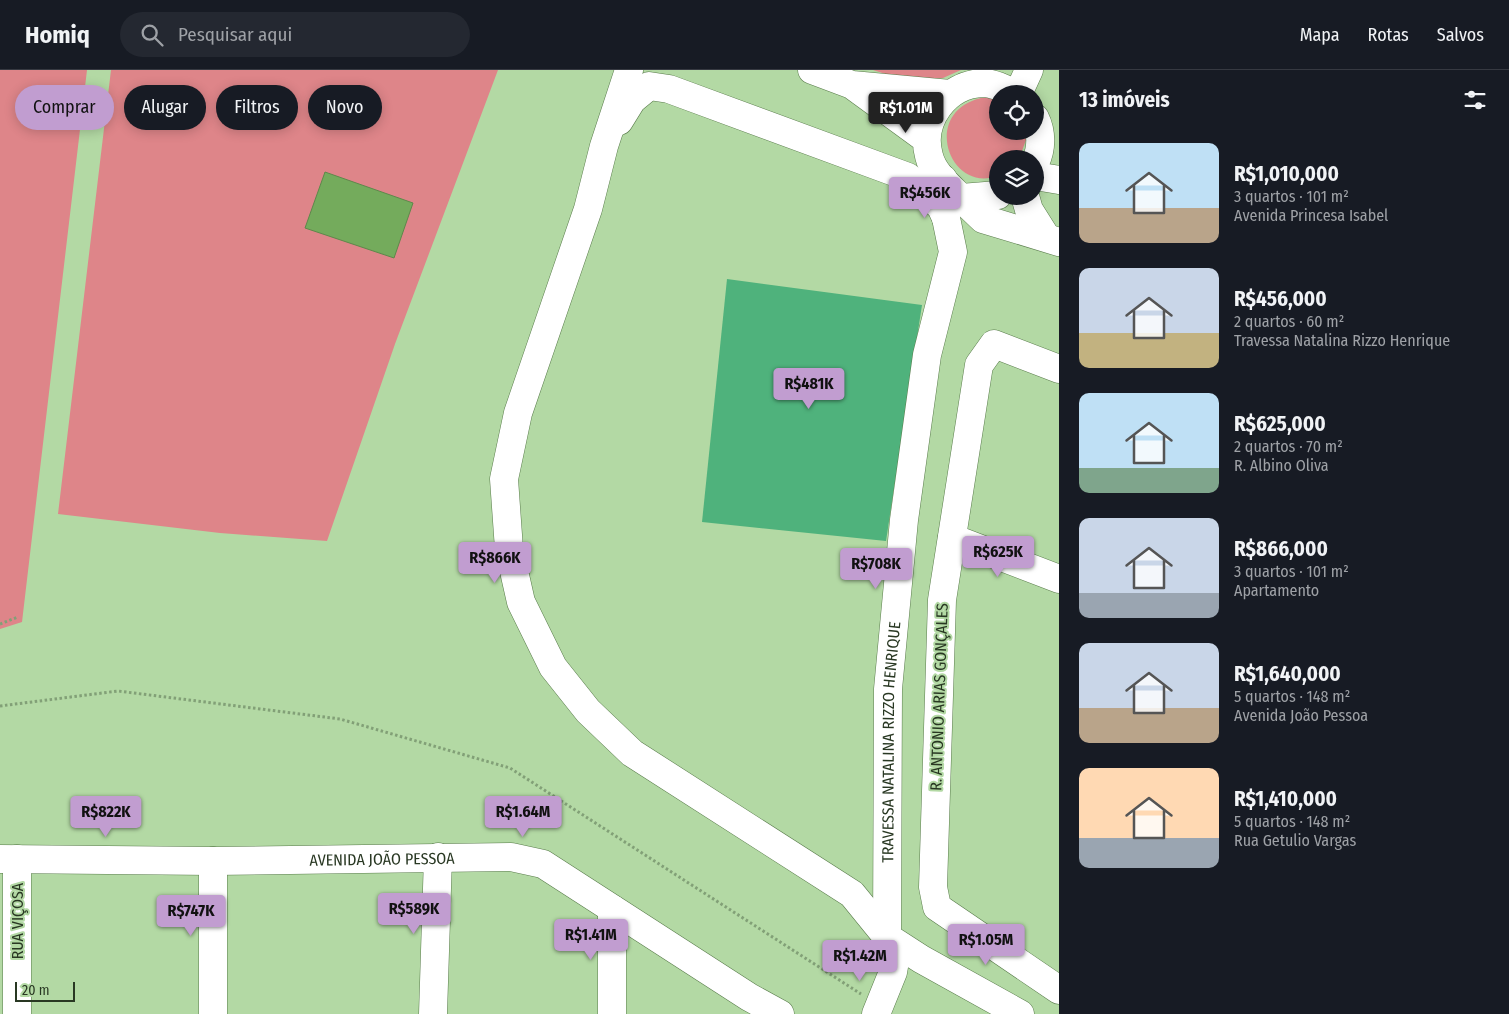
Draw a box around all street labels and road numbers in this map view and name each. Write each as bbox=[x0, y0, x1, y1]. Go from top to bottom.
street label: R. ANTONIO ARIAS GONÇALES bbox=[926, 603, 953, 791]
street label: TRAVESSA NATALINA RIZZO HENRIQUE bbox=[878, 621, 904, 863]
street label: AVENIDA JOÃO PESSOA bbox=[309, 848, 455, 869]
street label: RUA VIÇOSA bbox=[8, 882, 28, 959]

